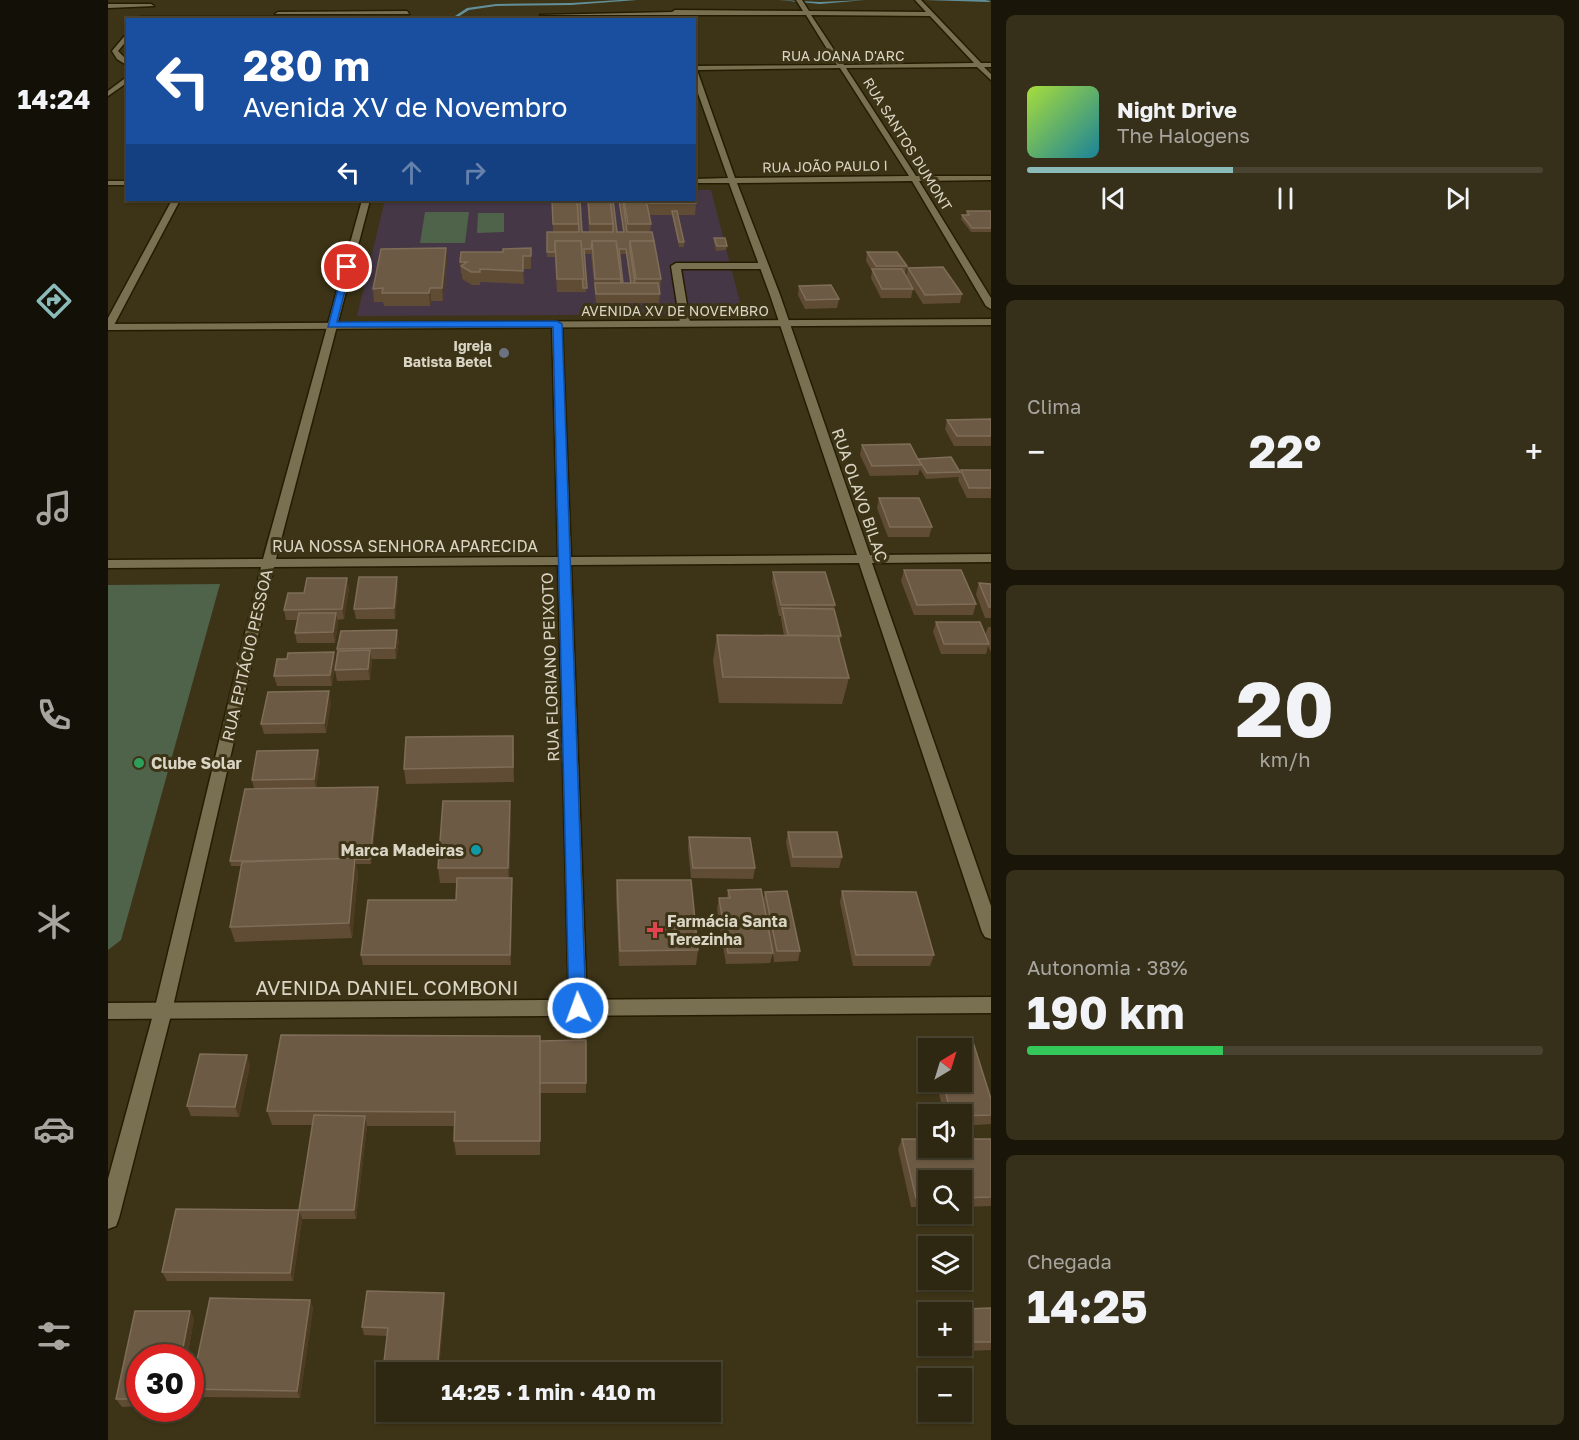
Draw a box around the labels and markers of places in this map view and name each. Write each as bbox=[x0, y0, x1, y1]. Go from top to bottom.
pin bbox=[321, 241, 372, 292]
place label: Igreja Batista Betel bbox=[403, 337, 492, 370]
marker: Igreja Batista Betel bbox=[497, 346, 511, 360]
place label: Clube Solar bbox=[151, 753, 242, 773]
marker: Clube Solar bbox=[132, 756, 146, 770]
place label: Marca Madeiras bbox=[341, 840, 464, 860]
marker: Marca Madeiras bbox=[469, 843, 483, 857]
place label: Farmácia Santa Terezinha bbox=[667, 911, 787, 949]
marker: Farmácia Santa Terezinha bbox=[648, 923, 662, 937]

